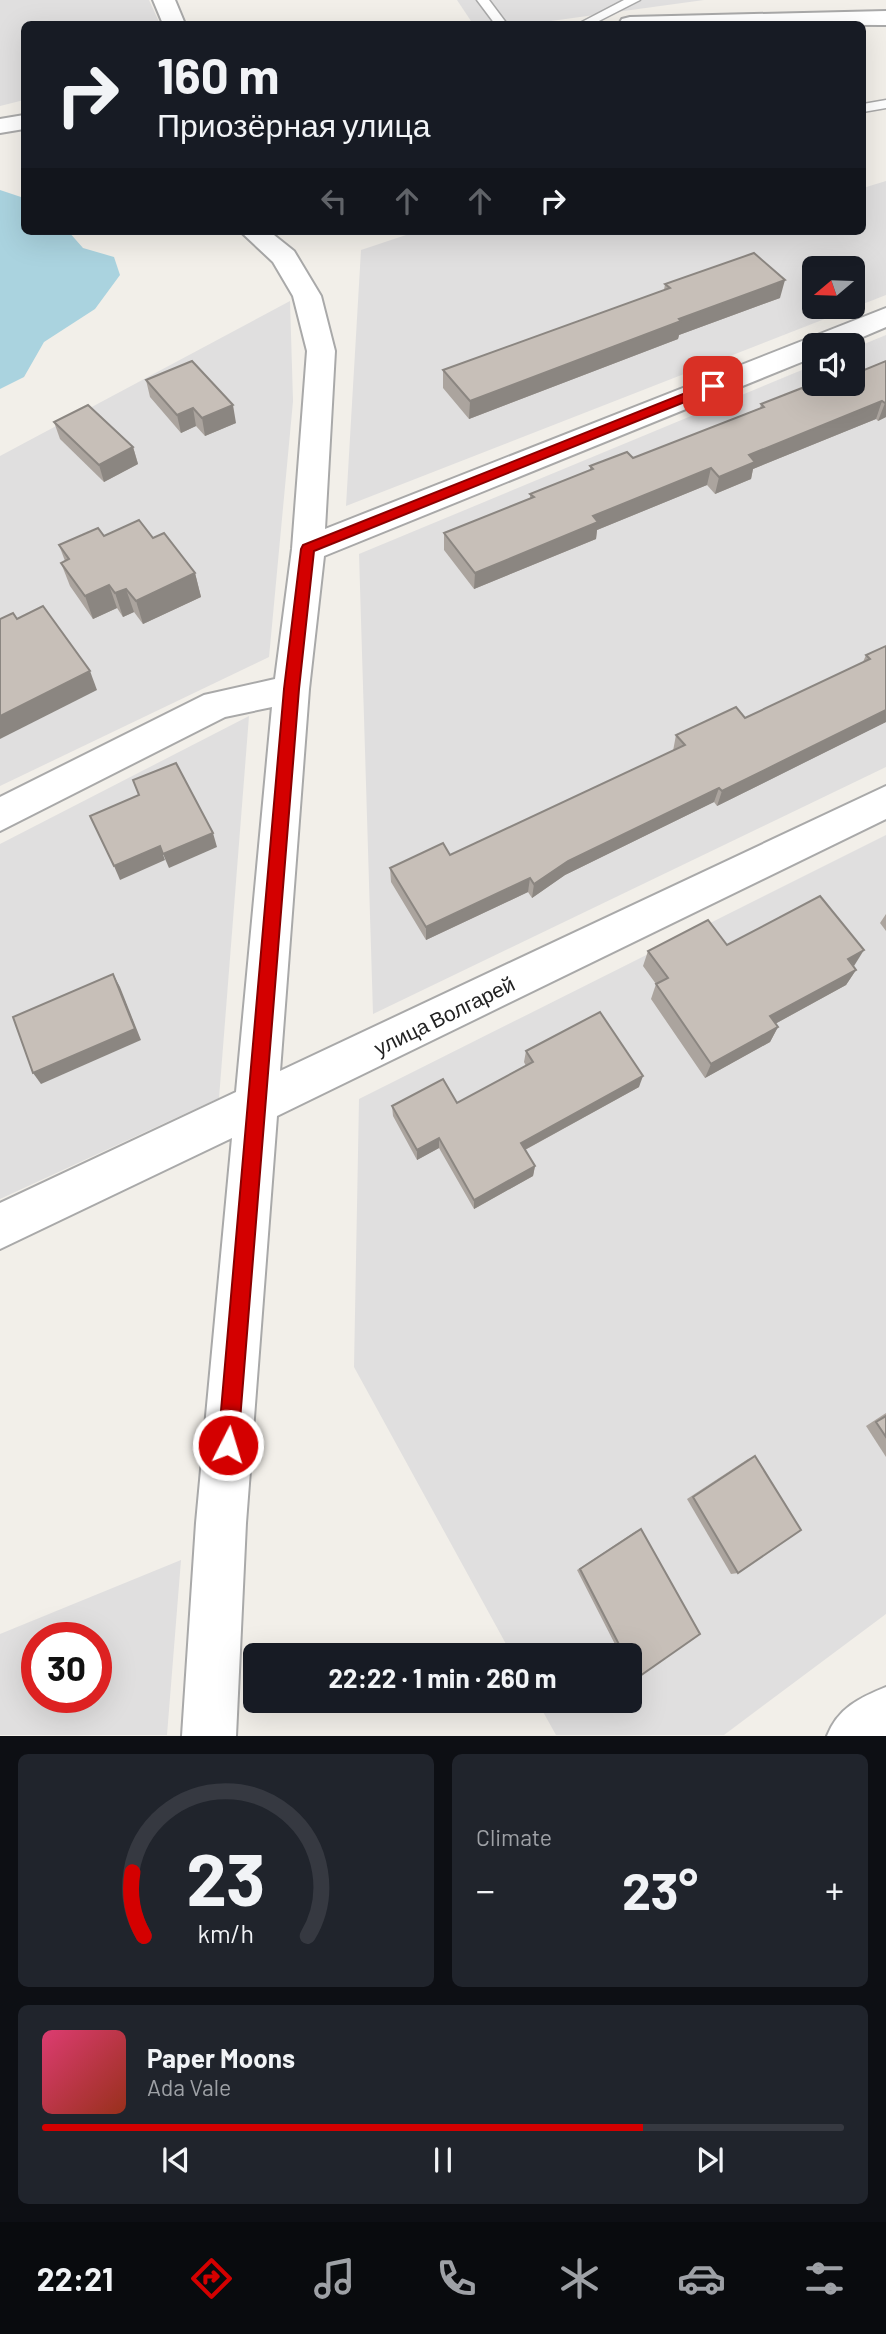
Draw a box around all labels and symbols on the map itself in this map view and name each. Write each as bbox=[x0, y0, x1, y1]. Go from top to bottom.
north arrow bbox=[802, 256, 864, 318]
pin bbox=[683, 356, 743, 416]
street label: улица Волгарей bbox=[370, 970, 518, 1060]
position arrow bbox=[191, 1408, 265, 1482]
speed limit sign: 30 bbox=[21, 1622, 112, 1713]

